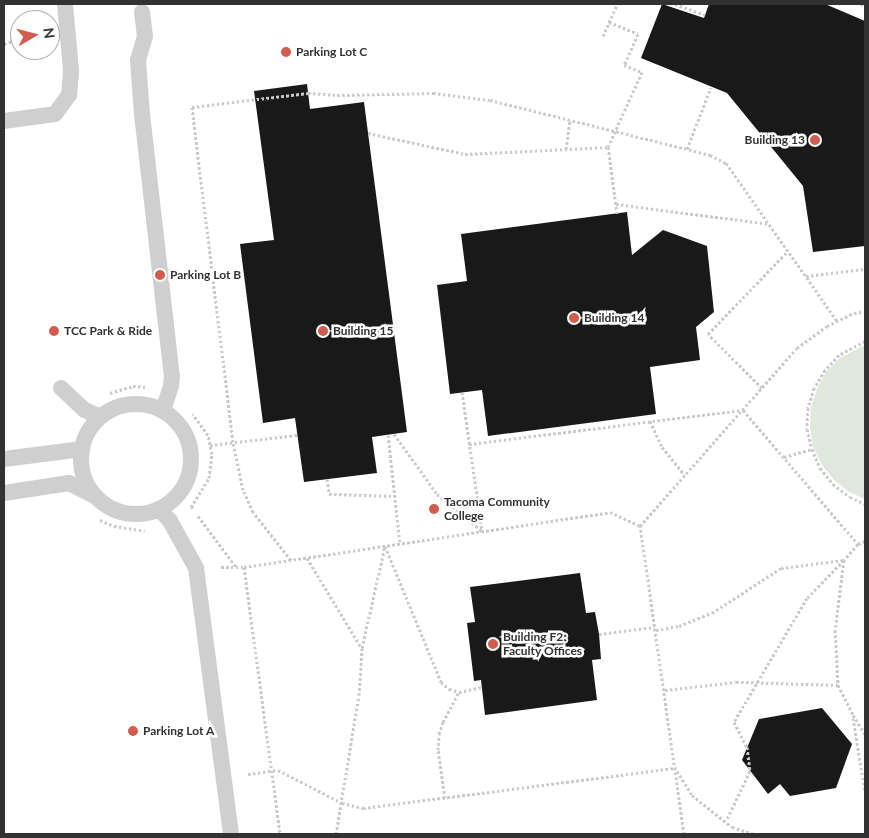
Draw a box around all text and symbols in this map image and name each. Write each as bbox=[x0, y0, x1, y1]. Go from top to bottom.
north arrow bbox=[10, 10, 60, 60]
text: N bbox=[40, 26, 59, 40]
place label: Parking Lot C bbox=[296, 45, 367, 59]
marker: Parking Lot C bbox=[280, 46, 292, 58]
place label: Building 13 bbox=[745, 133, 805, 147]
marker: Building 13 bbox=[809, 134, 821, 146]
place label: Parking Lot B bbox=[170, 268, 241, 282]
marker: Parking Lot B bbox=[154, 269, 166, 281]
place label: Building 14 bbox=[584, 311, 644, 325]
marker: Building 14 bbox=[568, 312, 580, 324]
place label: TCC Park & Ride bbox=[64, 324, 152, 338]
place label: Building 15 bbox=[333, 324, 393, 338]
marker: TCC Park & Ride bbox=[48, 325, 60, 337]
marker: Building 15 bbox=[317, 325, 329, 337]
place label: Tacoma Community College bbox=[444, 495, 550, 523]
marker: Tacoma Community College bbox=[428, 503, 440, 515]
place label: Building F2: Faculty Offices bbox=[503, 630, 582, 658]
marker: Building F2: Faculty Offices bbox=[487, 638, 499, 650]
place label: Parking Lot A bbox=[143, 724, 215, 738]
marker: Parking Lot A bbox=[127, 725, 139, 737]

